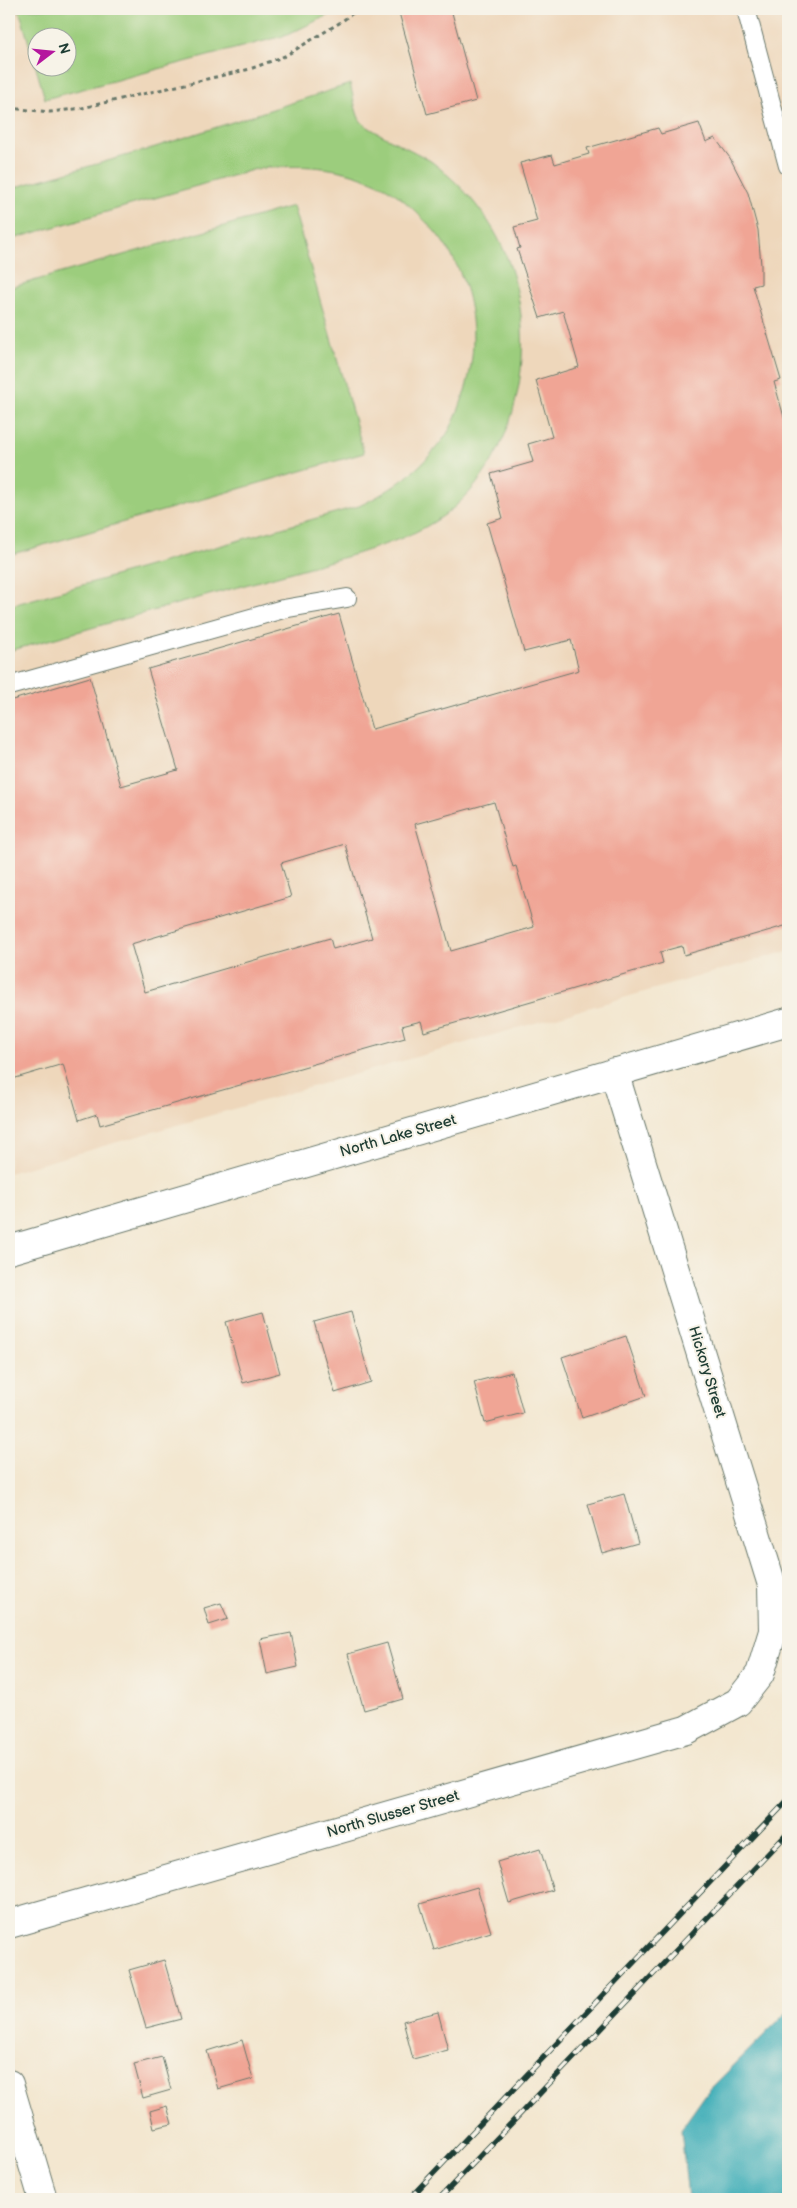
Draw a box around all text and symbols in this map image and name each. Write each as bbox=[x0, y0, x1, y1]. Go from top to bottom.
north arrow bbox=[28, 28, 78, 78]
text: N bbox=[54, 41, 74, 56]
street label: North Lake Street bbox=[338, 1110, 459, 1162]
street label: Hickory Street bbox=[684, 1324, 730, 1421]
street label: North Slusser Street bbox=[325, 1786, 462, 1842]

